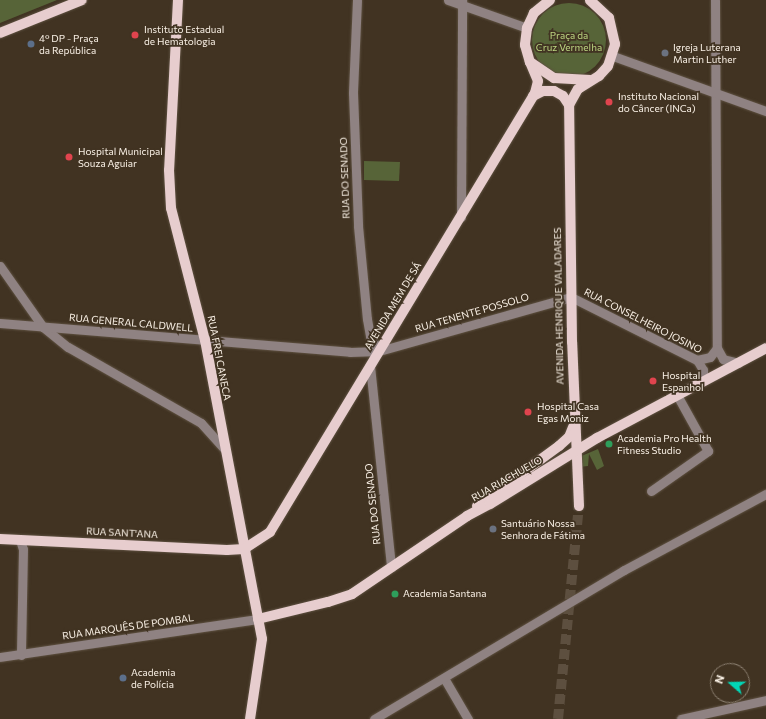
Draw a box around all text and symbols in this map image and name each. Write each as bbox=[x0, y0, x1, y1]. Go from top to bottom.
place label: Instituto Estadual de Hematologia bbox=[144, 23, 224, 46]
marker: Instituto Estadual de Hematologia bbox=[129, 29, 141, 41]
park label: Praça da Cruz Vermelha bbox=[536, 29, 602, 52]
place label: 4º DP - Praça da República bbox=[39, 32, 99, 56]
marker: 4º DP - Praça da República bbox=[26, 39, 36, 49]
place label: Igreja Luterana Martin Luther bbox=[673, 41, 741, 64]
marker: Igreja Luterana Martin Luther bbox=[660, 48, 670, 58]
place label: Instituto Nacional do Câncer (INCa) bbox=[618, 90, 699, 114]
marker: Instituto Nacional do Câncer (INCa) bbox=[603, 96, 615, 108]
street label: RUA DO SENADO bbox=[338, 137, 352, 219]
place label: Hospital Municipal Souza Aguiar bbox=[78, 145, 163, 168]
marker: Hospital Municipal Souza Aguiar bbox=[63, 151, 75, 163]
street label: AVENIDA HENRIQUE VALADARES bbox=[552, 227, 566, 385]
street label: AVENIDA MEM DE SÁ bbox=[362, 260, 424, 352]
street label: RUA CONSELHEIRO JOSINO bbox=[582, 286, 704, 356]
street label: RUA TENENTE POSSOLO bbox=[414, 291, 530, 335]
street label: RUA GENERAL CALDWELL bbox=[68, 312, 194, 334]
street label: RUA FREI CANECA bbox=[205, 314, 233, 402]
place label: Hospital Espanhol bbox=[662, 369, 704, 392]
marker: Hospital Espanhol bbox=[647, 375, 659, 387]
place label: Hospital Casa Egas Moniz bbox=[537, 400, 599, 424]
marker: Hospital Casa Egas Moniz bbox=[522, 406, 534, 418]
place label: Academia Pro Health Fitness Studio bbox=[617, 432, 712, 456]
marker: Academia Pro Health Fitness Studio bbox=[604, 439, 614, 449]
street label: RUA RIACHUELO bbox=[469, 454, 545, 504]
street label: RUA DO SENADO bbox=[363, 463, 383, 545]
place label: Santuário Nossa Senhora de Fátima bbox=[501, 517, 585, 540]
marker: Santuário Nossa Senhora de Fátima bbox=[488, 524, 498, 534]
street label: RUA SANT'ANA bbox=[86, 525, 158, 541]
place label: Academia Santana bbox=[403, 588, 486, 600]
marker: Academia Santana bbox=[390, 589, 400, 599]
street label: RUA MARQUÊS DE POMBAL bbox=[61, 612, 195, 642]
north arrow bbox=[710, 663, 750, 703]
place label: Academia de Polícia bbox=[131, 666, 175, 690]
marker: Academia de Polícia bbox=[118, 673, 128, 683]
text: N bbox=[712, 673, 727, 685]

